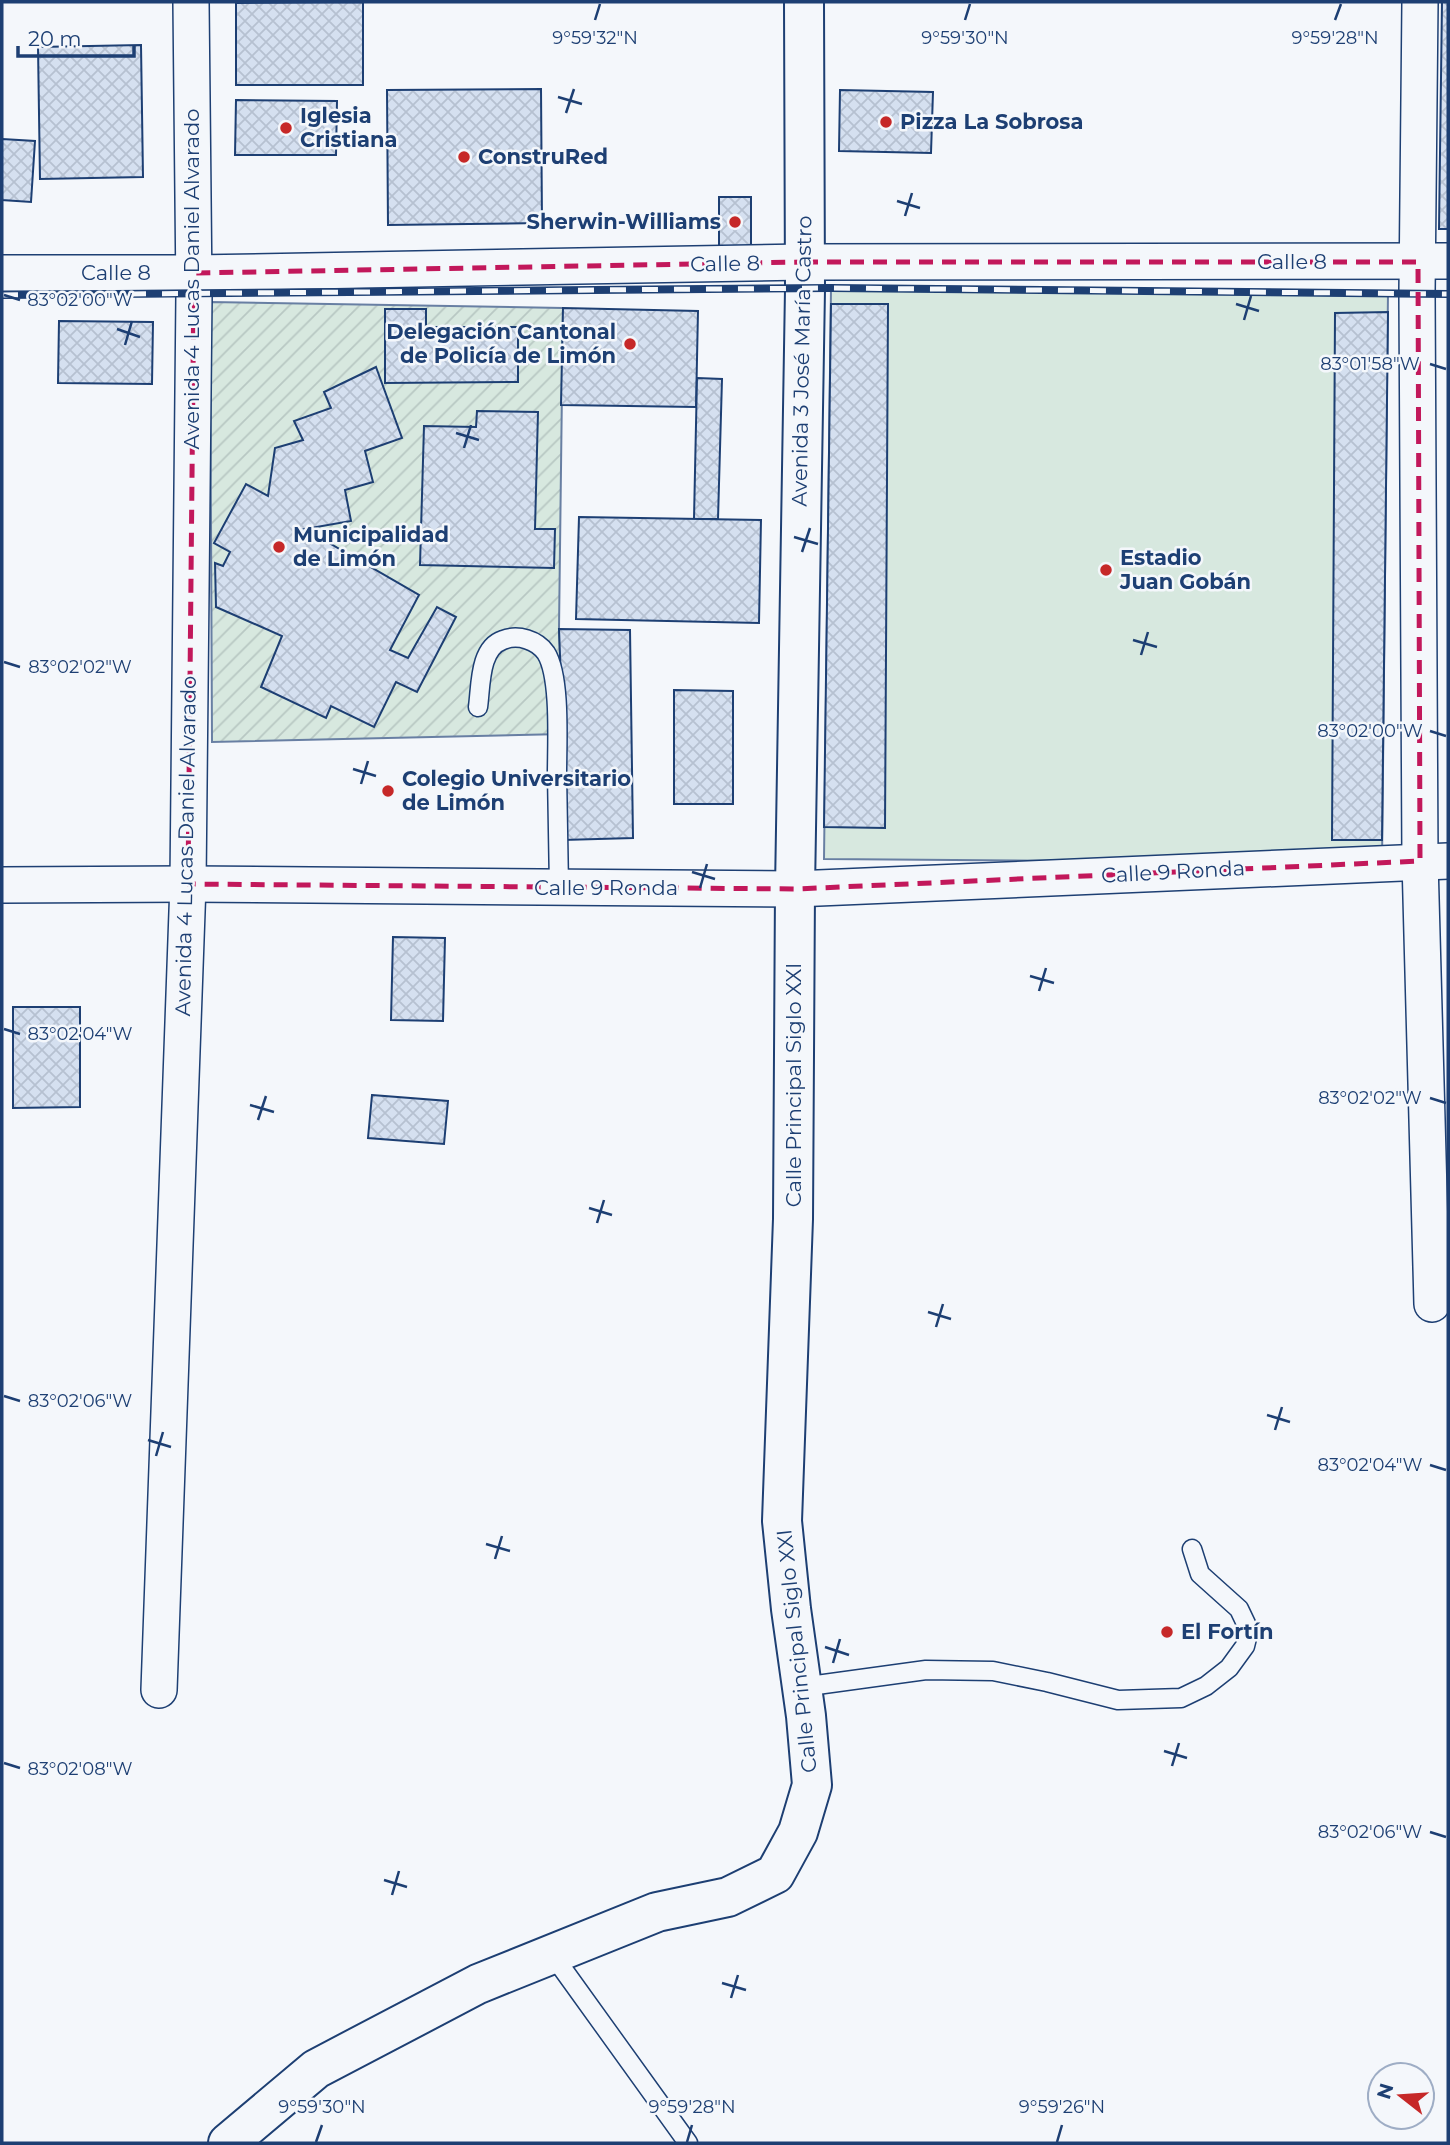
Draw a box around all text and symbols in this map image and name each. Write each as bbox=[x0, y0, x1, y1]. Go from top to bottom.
scale bar bbox=[18, 14, 133, 58]
text: 20 m bbox=[28, 26, 82, 51]
text: 9°59'32"N bbox=[552, 27, 638, 49]
text: 9°59'30"N bbox=[921, 27, 1009, 49]
text: 9°59'28"N bbox=[1291, 27, 1379, 49]
place label: Iglesia Cristiana bbox=[300, 103, 398, 152]
street label: Avenida 4 Lucas Daniel Alvarado bbox=[179, 109, 204, 449]
place label: Pizza La Sobrosa bbox=[900, 109, 1083, 134]
marker: Pizza La Sobrosa bbox=[878, 114, 894, 130]
marker: Iglesia Cristiana bbox=[278, 120, 294, 136]
place label: ConstruRed bbox=[478, 144, 608, 169]
marker: ConstruRed bbox=[456, 149, 472, 165]
place label: Sherwin-Williams bbox=[527, 209, 721, 234]
marker: Sherwin-Williams bbox=[727, 214, 743, 230]
street label: Avenida 3 José María Castro bbox=[786, 215, 817, 507]
street label: Calle 8 bbox=[1257, 249, 1327, 274]
street label: Calle 8 bbox=[690, 250, 760, 277]
street label: Calle 8 bbox=[81, 260, 151, 285]
text: 83°02'00"W bbox=[27, 289, 133, 311]
place label: Delegación Cantonal de Policía de Limón bbox=[386, 319, 616, 368]
marker: Delegación Cantonal de Policía de Limón bbox=[622, 336, 638, 352]
text: 83°01'58"W bbox=[1320, 353, 1420, 375]
place label: Municipalidad de Limón bbox=[293, 522, 449, 571]
marker: Municipalidad de Limón bbox=[271, 539, 287, 555]
place label: Estadio Juan Gobán bbox=[1119, 545, 1251, 594]
marker: Estadio Juan Gobán bbox=[1098, 562, 1114, 578]
text: 83°02'02"W bbox=[28, 656, 132, 678]
street label: Avenida 4 Lucas Daniel Alvarado bbox=[170, 675, 201, 1017]
text: 83°02'00"W bbox=[1317, 720, 1423, 742]
place label: Colegio Universitario de Limón bbox=[402, 766, 631, 815]
marker: Colegio Universitario de Limón bbox=[380, 783, 396, 799]
street label: Calle 9 Ronda bbox=[1100, 855, 1246, 888]
street label: Calle 9 Ronda bbox=[534, 875, 678, 900]
street label: Calle Principal Siglo XXI bbox=[781, 963, 806, 1207]
text: 83°02'04"W bbox=[28, 1023, 132, 1045]
text: 83°02'02"W bbox=[1318, 1087, 1422, 1109]
text: 83°02'06"W bbox=[28, 1390, 132, 1412]
text: 83°02'04"W bbox=[1318, 1454, 1422, 1476]
street label: Calle Principal Siglo XXI bbox=[771, 1528, 822, 1774]
place label: El Fortín bbox=[1181, 1619, 1274, 1644]
marker: El Fortín bbox=[1159, 1624, 1175, 1640]
text: 83°02'08"W bbox=[27, 1758, 133, 1780]
text: 83°02'06"W bbox=[1318, 1821, 1422, 1843]
north arrow bbox=[1366, 2061, 1436, 2131]
text: N bbox=[1372, 2080, 1398, 2102]
text: 9°59'30"N bbox=[278, 2096, 366, 2118]
text: 9°59'28"N bbox=[648, 2096, 736, 2118]
text: 9°59'26"N bbox=[1019, 2096, 1105, 2118]

